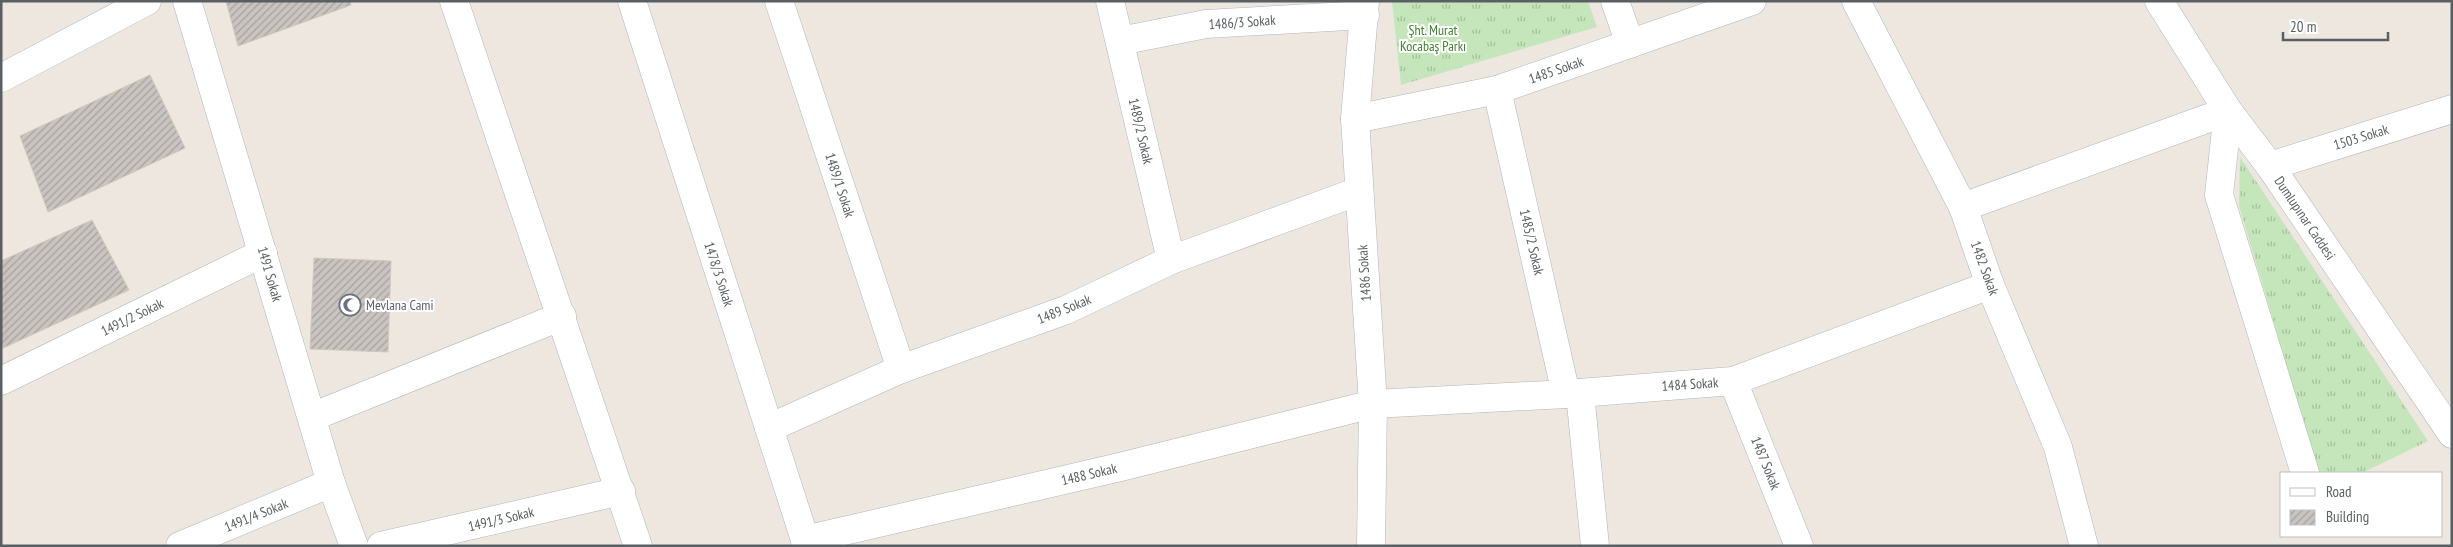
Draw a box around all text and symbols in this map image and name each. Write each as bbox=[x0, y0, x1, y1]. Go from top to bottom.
scale bar bbox=[2283, 10, 2388, 42]
street label: 1486/3 Sokak bbox=[1208, 11, 1277, 33]
text: 20 m bbox=[2290, 17, 2316, 36]
park label: Şht. Murat Kocabaş Parkı bbox=[1400, 21, 1466, 55]
street label: 1485 Sokak bbox=[1526, 52, 1586, 88]
street label: 1489/2 Sokak bbox=[1125, 96, 1157, 166]
street label: 1503 Sokak bbox=[2331, 120, 2391, 154]
street label: 1489/1 Sokak bbox=[821, 150, 859, 220]
street label: Dumlupınar Caddesi bbox=[2270, 173, 2340, 263]
street label: 1485/2 Sokak bbox=[1516, 207, 1548, 277]
street label: 1482 Sokak bbox=[1967, 238, 2003, 298]
street label: 1478/3 Sokak bbox=[700, 239, 738, 309]
street label: 1491 Sokak bbox=[254, 244, 287, 304]
street label: 1486 Sokak bbox=[1353, 244, 1375, 302]
street label: 1489 Sokak bbox=[1034, 290, 1094, 328]
mosque icon: Mevlana Cami bbox=[338, 293, 362, 317]
street label: 1491/2 Sokak bbox=[98, 294, 167, 340]
place label: Mevlana Cami bbox=[366, 296, 433, 314]
street label: 1484 Sokak bbox=[1661, 373, 1719, 395]
street label: 1487 Sokak bbox=[1747, 434, 1785, 493]
street label: 1488 Sokak bbox=[1059, 459, 1119, 489]
legend bbox=[2280, 472, 2443, 537]
text: Road bbox=[2326, 482, 2352, 501]
street label: 1491/4 Sokak bbox=[222, 494, 291, 536]
street label: 1491/3 Sokak bbox=[466, 503, 536, 535]
text: Building bbox=[2326, 507, 2369, 526]

